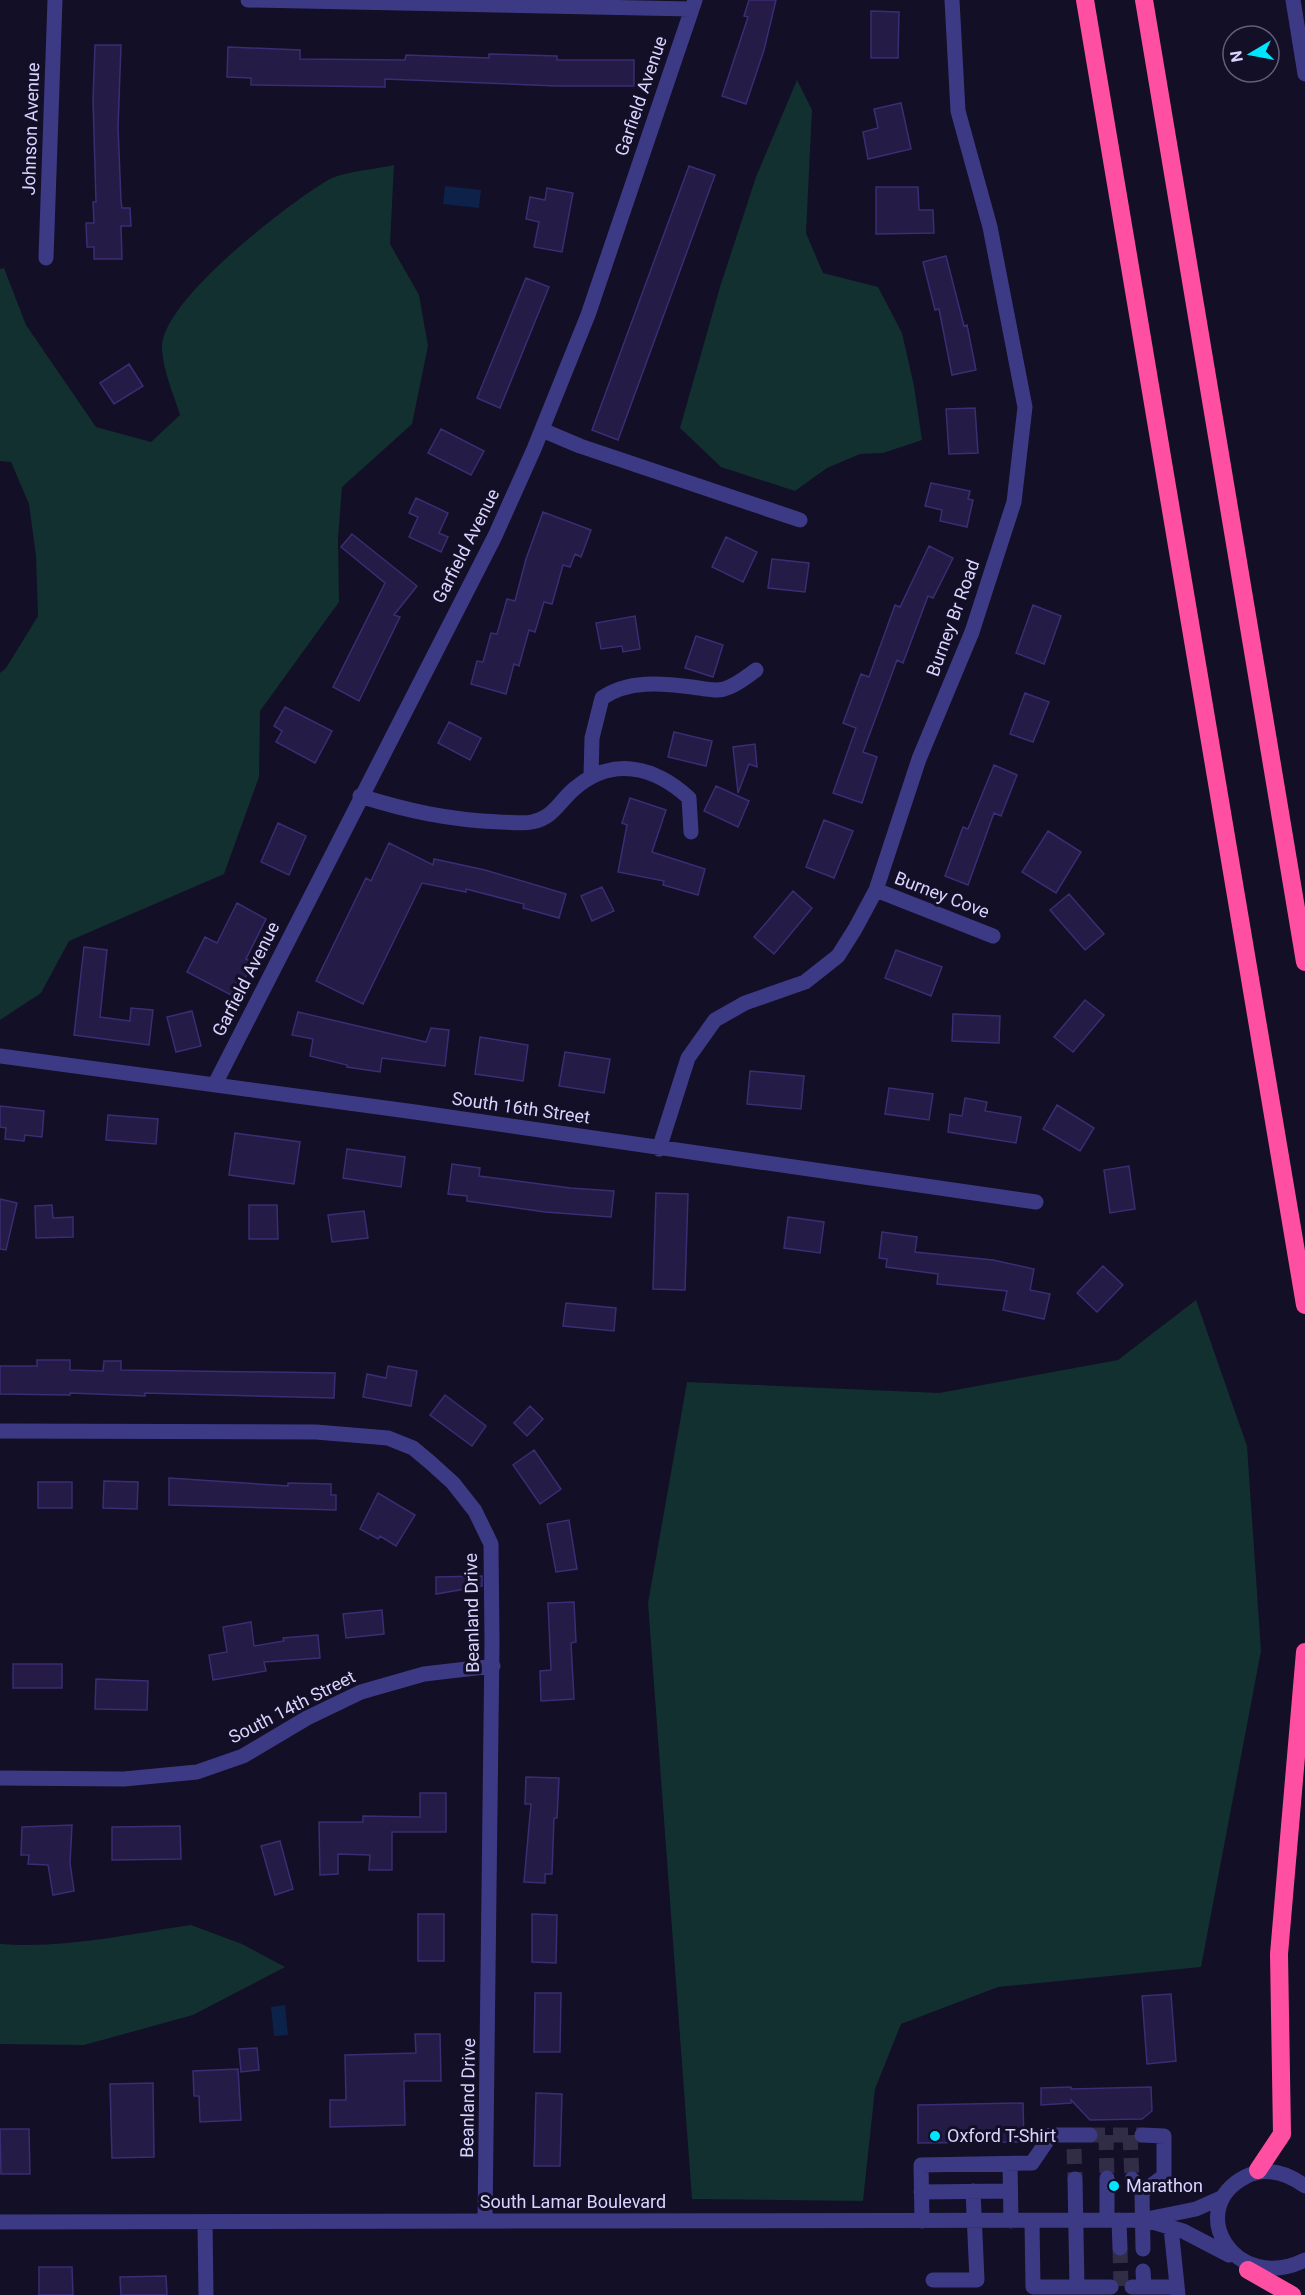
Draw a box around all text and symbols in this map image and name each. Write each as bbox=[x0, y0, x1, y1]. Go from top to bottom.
north arrow bbox=[1221, 24, 1281, 84]
street label: Garfield Avenue bbox=[610, 33, 671, 159]
text: N bbox=[1226, 49, 1247, 64]
street label: Johnson Avenue bbox=[18, 62, 43, 196]
street label: Garfield Avenue bbox=[428, 485, 503, 606]
street label: Burney Br Road bbox=[922, 557, 983, 679]
street label: Burney Cove bbox=[892, 867, 992, 922]
street label: Garfield Avenue bbox=[208, 918, 283, 1039]
street label: South 16th Street bbox=[451, 1087, 592, 1128]
street label: Beanland Drive bbox=[460, 1553, 483, 1673]
street label: South 14th Street bbox=[225, 1666, 359, 1747]
street label: Beanland Drive bbox=[456, 2038, 479, 2158]
place label: Oxford T-Shirt bbox=[947, 2125, 1056, 2146]
marker: Oxford T-Shirt bbox=[928, 2129, 942, 2143]
place label: Marathon bbox=[1126, 2175, 1203, 2196]
marker: Marathon bbox=[1107, 2179, 1121, 2193]
street label: South Lamar Boulevard bbox=[480, 2191, 666, 2212]

